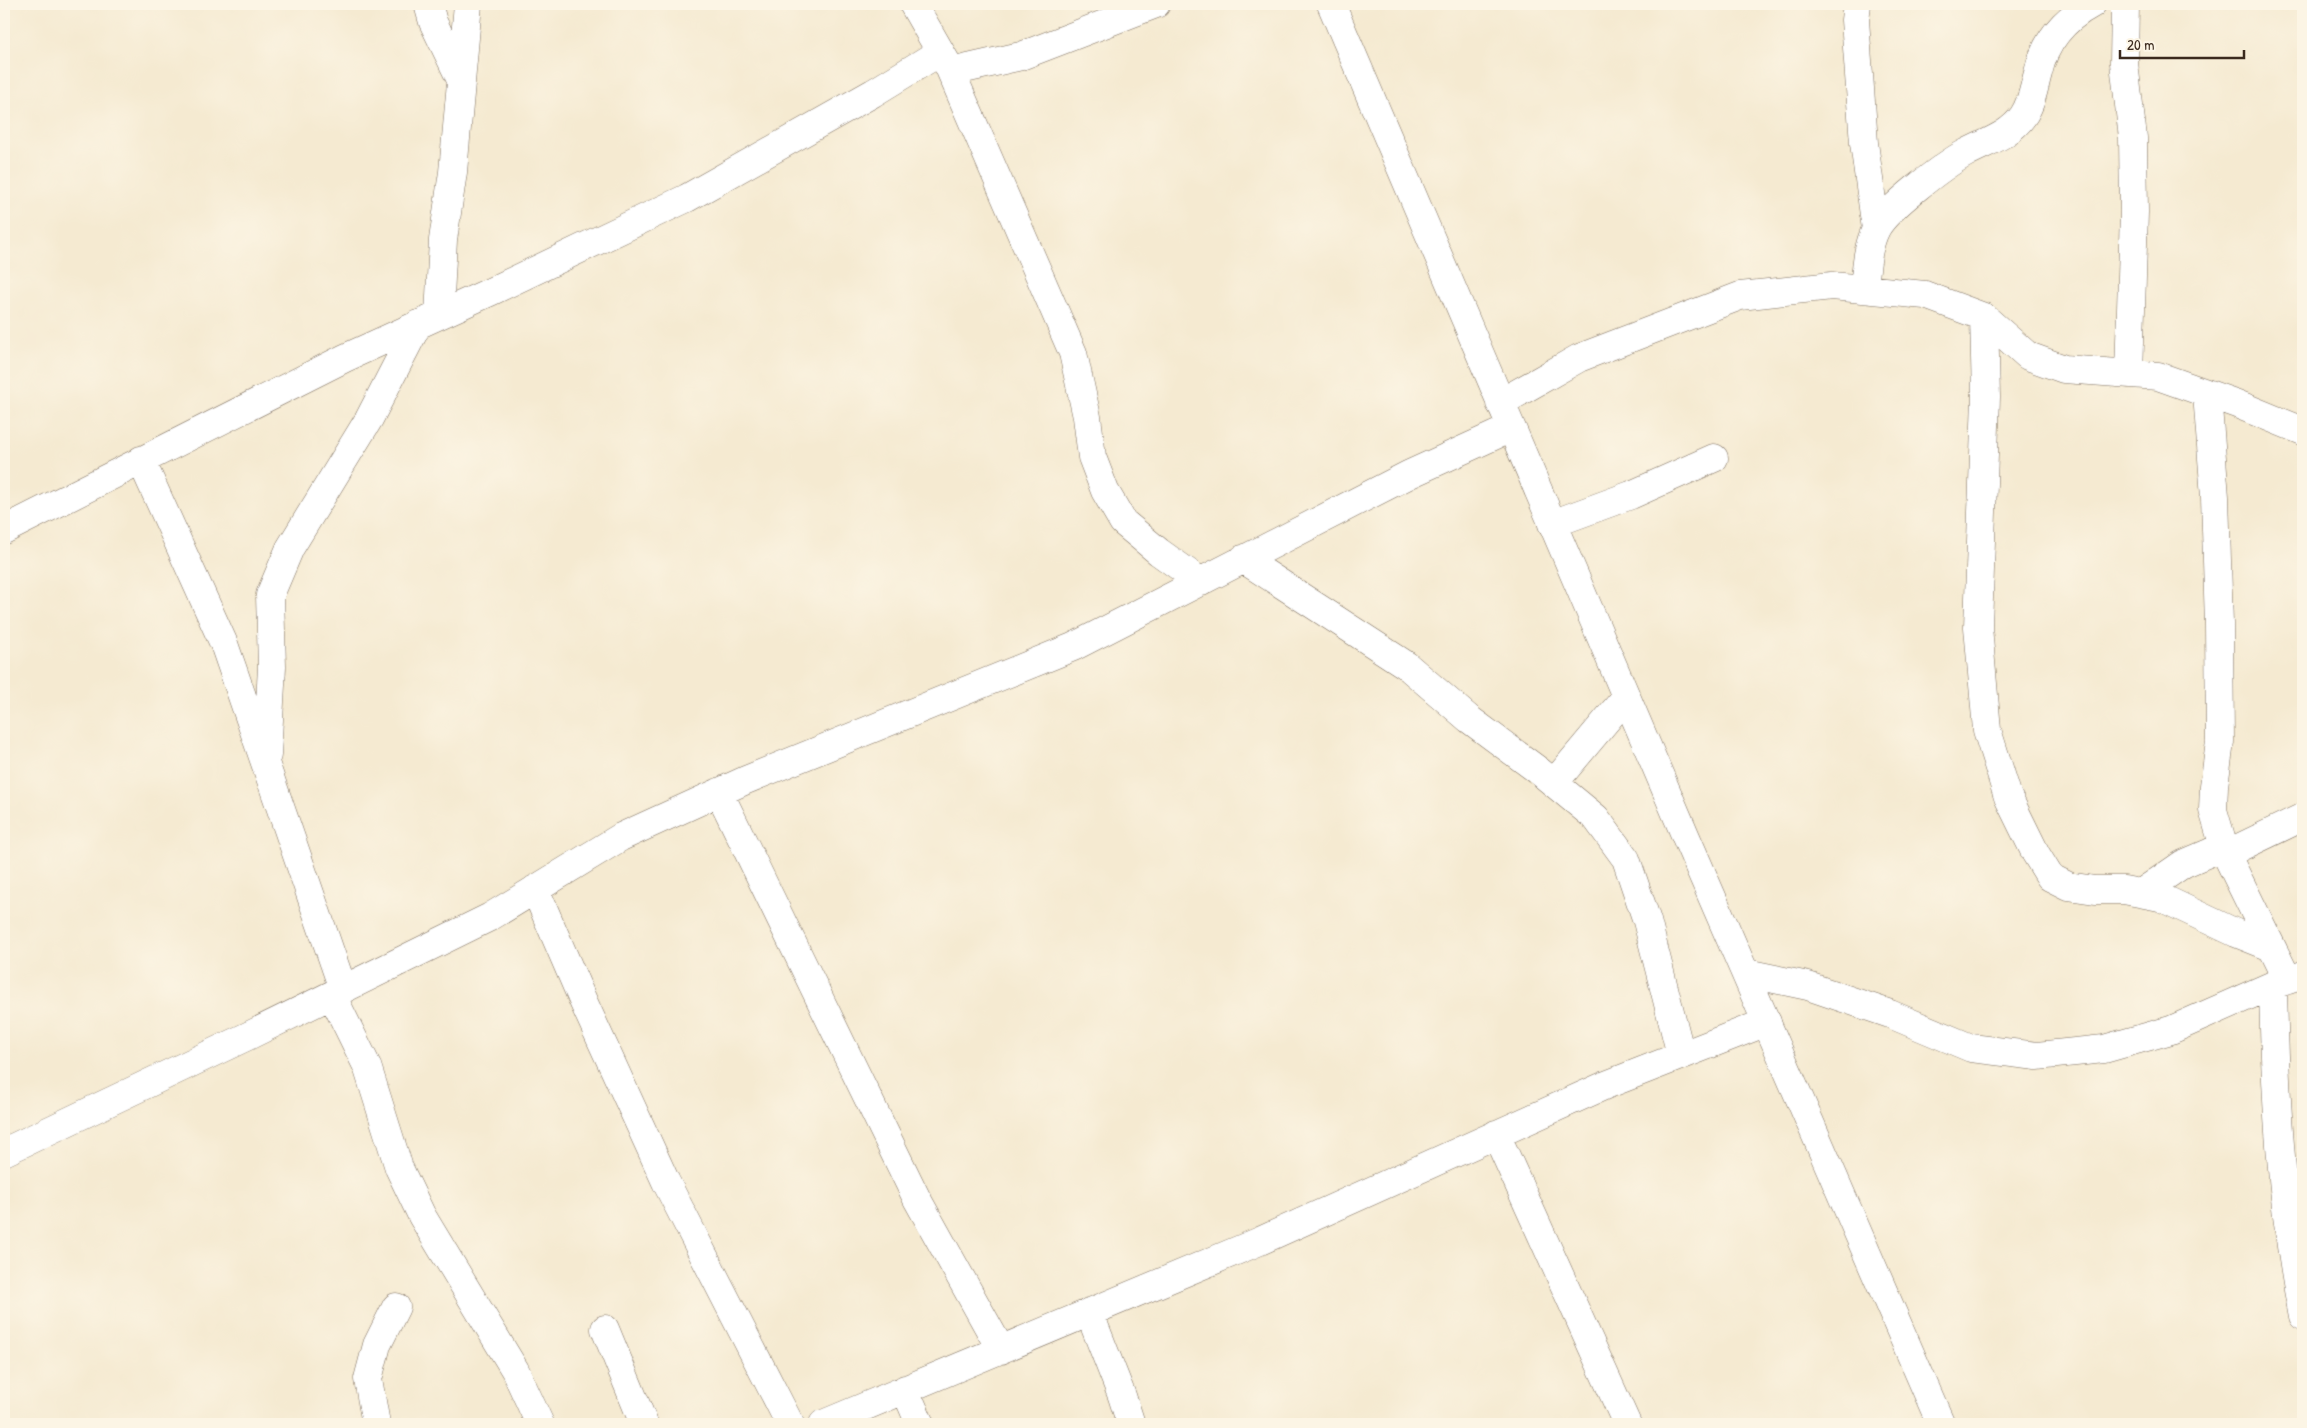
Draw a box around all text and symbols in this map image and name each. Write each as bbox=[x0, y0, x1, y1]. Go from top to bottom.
scale bar bbox=[2120, 28, 2243, 60]
text: 20 m bbox=[2127, 34, 2154, 55]

